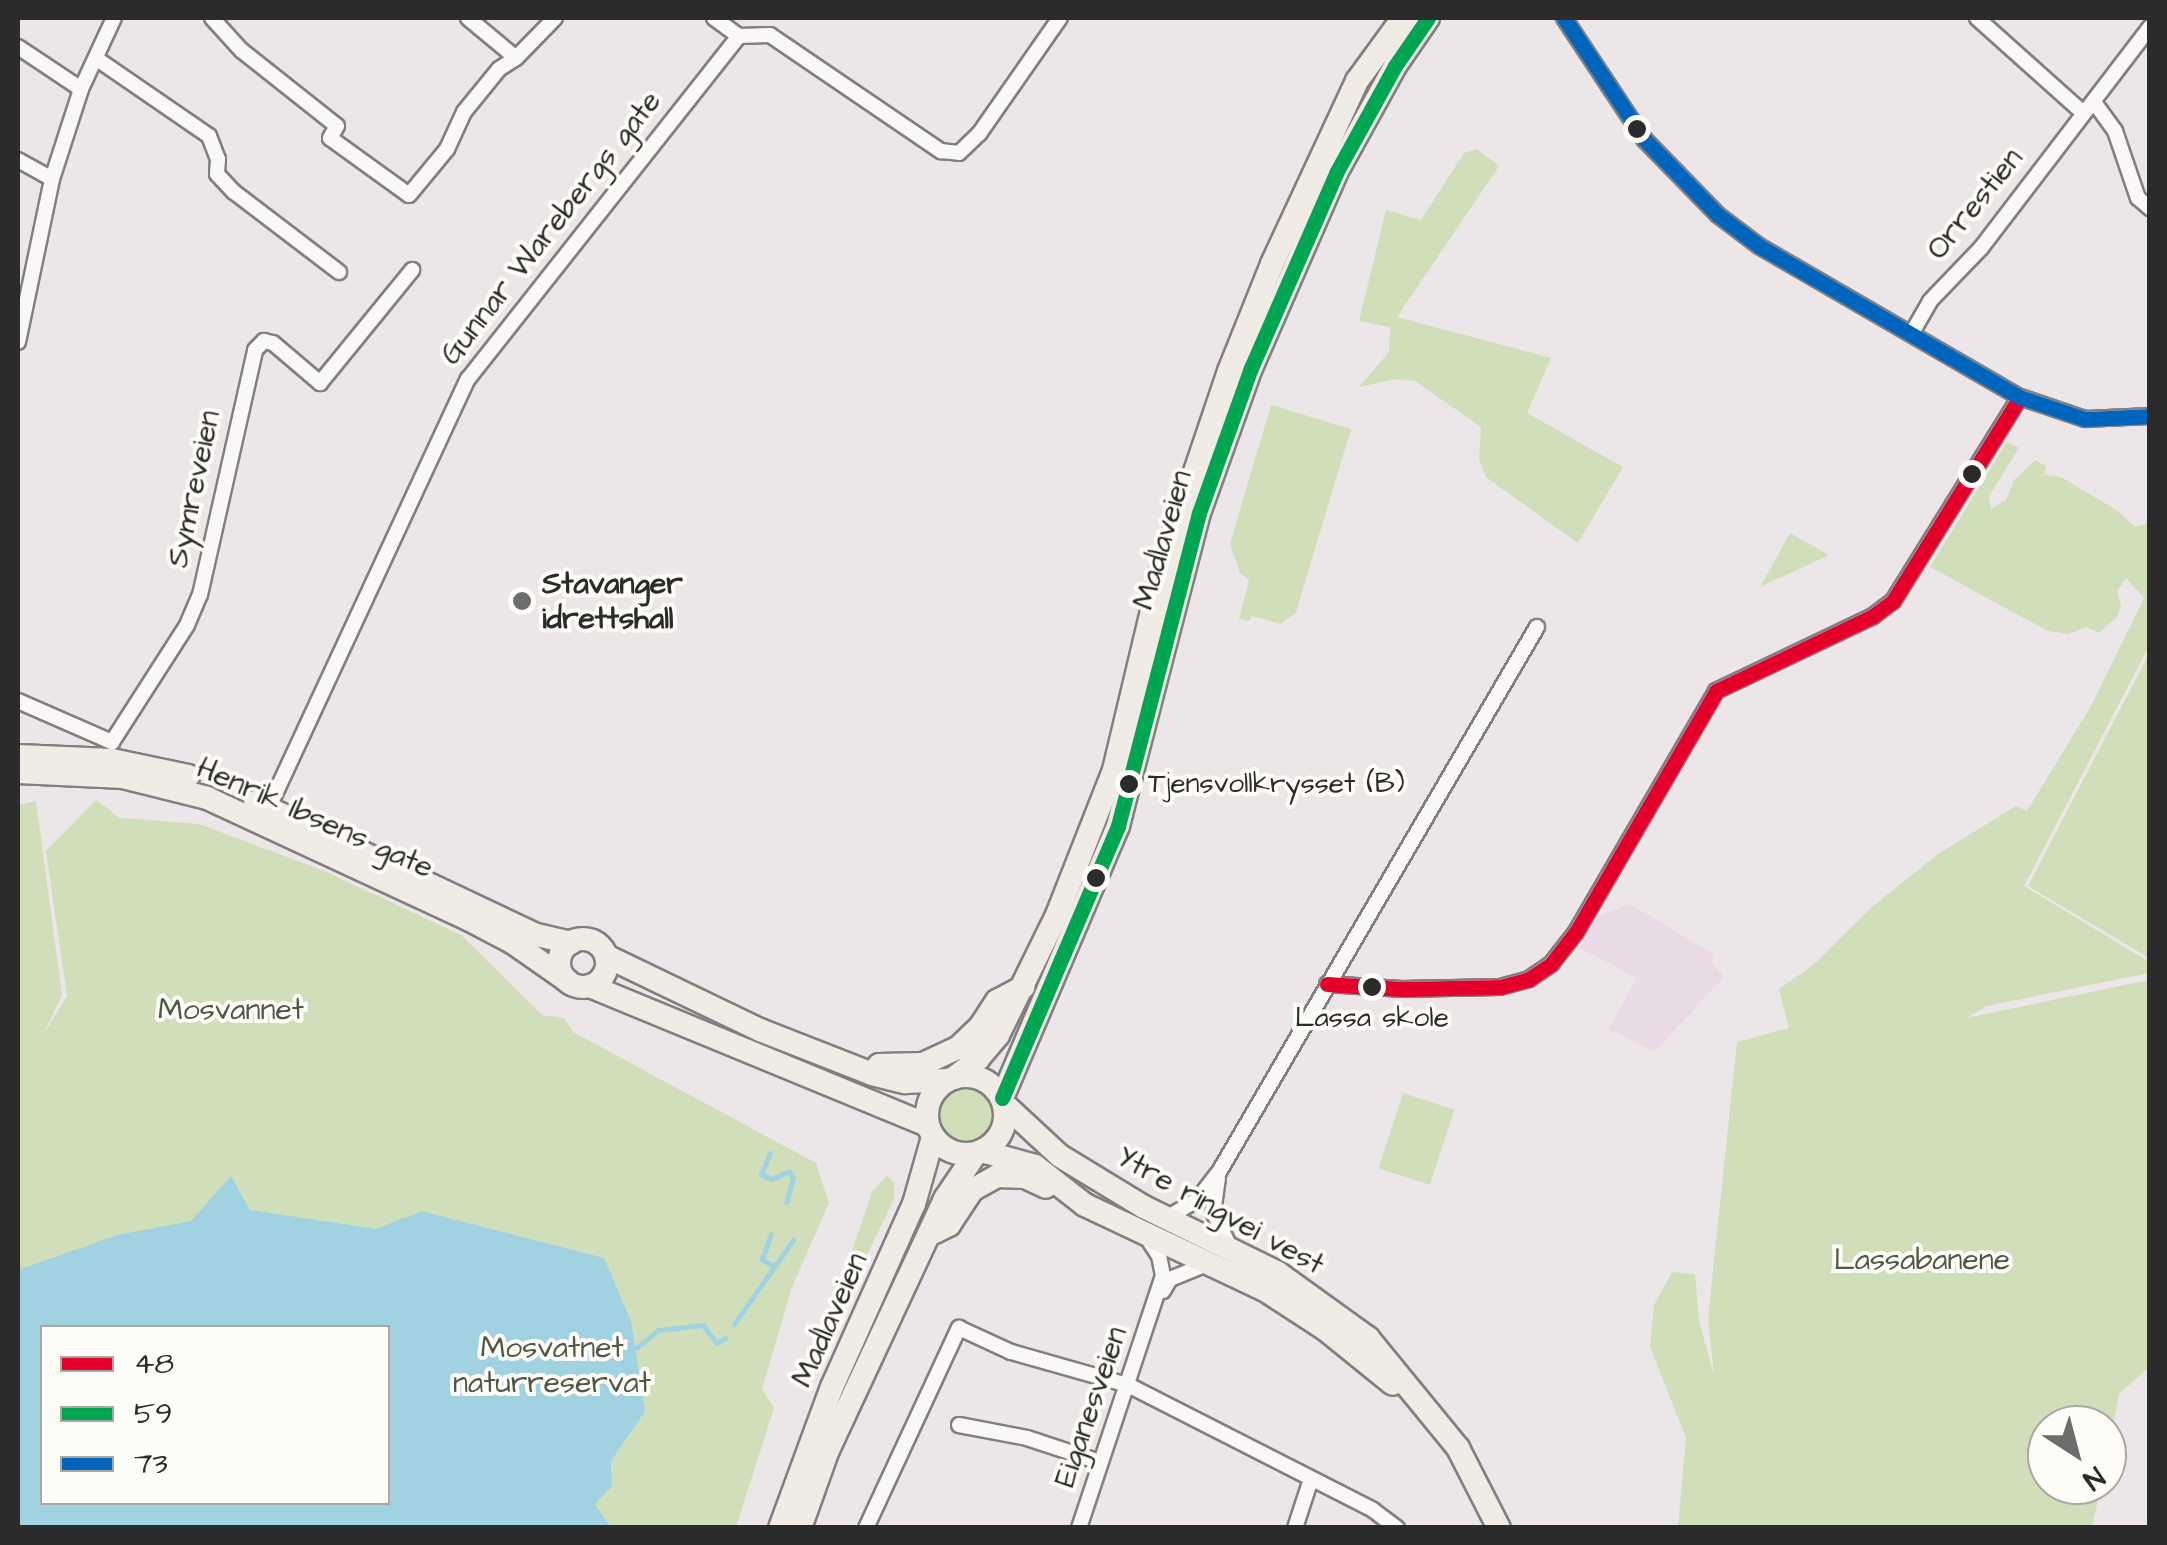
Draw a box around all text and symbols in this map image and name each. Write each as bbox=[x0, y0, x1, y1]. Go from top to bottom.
street label: Gunnar Warebergs gate bbox=[433, 84, 669, 372]
unlabelled marker bbox=[1627, 119, 1647, 139]
street label: Orrestien bbox=[1919, 141, 2031, 267]
street label: Symreveien bbox=[160, 407, 228, 571]
unlabelled marker bbox=[1962, 464, 1982, 484]
street label: Madlaveien bbox=[1126, 466, 1200, 614]
place label: Stavanger idrettshall bbox=[542, 566, 683, 636]
marker: Stavanger idrettshall bbox=[511, 590, 533, 612]
street label: Henrik Ibsens gate bbox=[191, 750, 439, 886]
place label: Tjensvollkrysset (B) bbox=[1148, 767, 1405, 801]
marker: Tjensvollkrysset (B) bbox=[1119, 774, 1139, 794]
unlabelled marker bbox=[1086, 868, 1106, 888]
marker: Lassa skole bbox=[1362, 977, 1382, 997]
park label: Mosvannet bbox=[158, 992, 304, 1028]
place label: Lassa skole bbox=[1295, 1001, 1449, 1035]
street label: Ytre ringvei vest bbox=[1110, 1139, 1330, 1283]
park label: Lassabanene bbox=[1834, 1242, 2010, 1278]
street label: Madlaveien bbox=[784, 1247, 876, 1393]
street label: Eiganesveien bbox=[1047, 1322, 1135, 1492]
legend bbox=[40, 1325, 390, 1505]
park label: Mosvatnet naturreservat bbox=[453, 1330, 651, 1400]
text: 48 bbox=[134, 1343, 174, 1385]
text: 59 bbox=[134, 1393, 172, 1435]
north arrow bbox=[2027, 1405, 2127, 1505]
text: 73 bbox=[134, 1443, 168, 1485]
text: N bbox=[2075, 1457, 2112, 1499]

